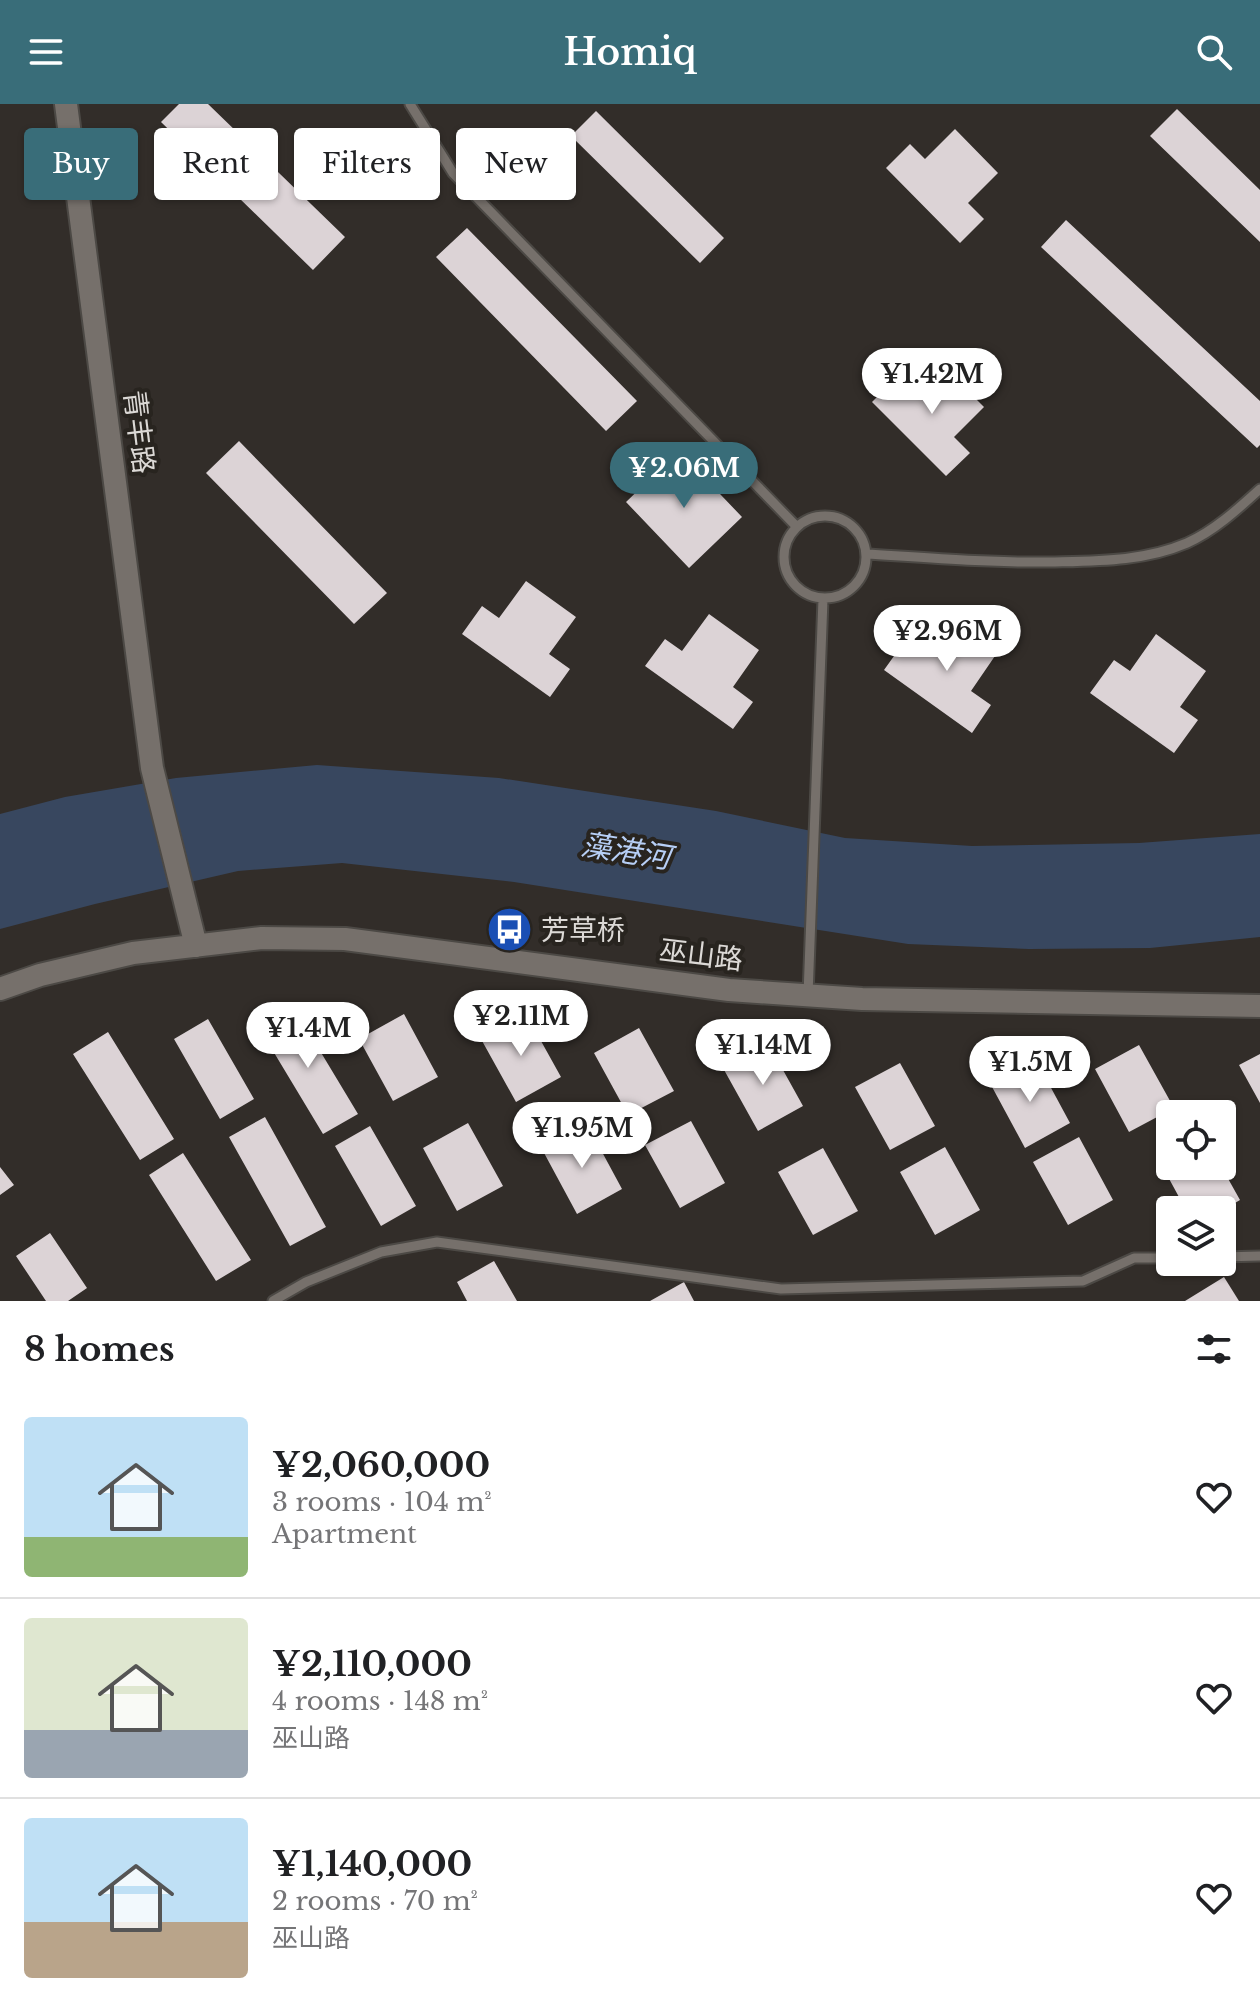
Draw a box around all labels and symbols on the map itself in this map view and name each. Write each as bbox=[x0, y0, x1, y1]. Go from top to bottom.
pin: ¥1.42M bbox=[867, 348, 997, 416]
street label: 青丰路 bbox=[117, 388, 161, 476]
pin: ¥2.06M bbox=[619, 442, 749, 510]
pin: ¥2.96M bbox=[882, 605, 1012, 673]
water label: 藻港河 bbox=[579, 826, 678, 877]
bus stop icon: 芳草桥 bbox=[486, 906, 534, 954]
place label: 芳草桥 bbox=[541, 913, 625, 948]
street label: 巫山路 bbox=[657, 933, 745, 977]
pin: ¥2.11M bbox=[456, 990, 586, 1058]
pin: ¥1.4M bbox=[252, 1002, 364, 1070]
pin: ¥1.14M bbox=[698, 1019, 828, 1087]
pin: ¥1.5M bbox=[974, 1036, 1086, 1104]
pin: ¥1.95M bbox=[517, 1102, 647, 1170]

